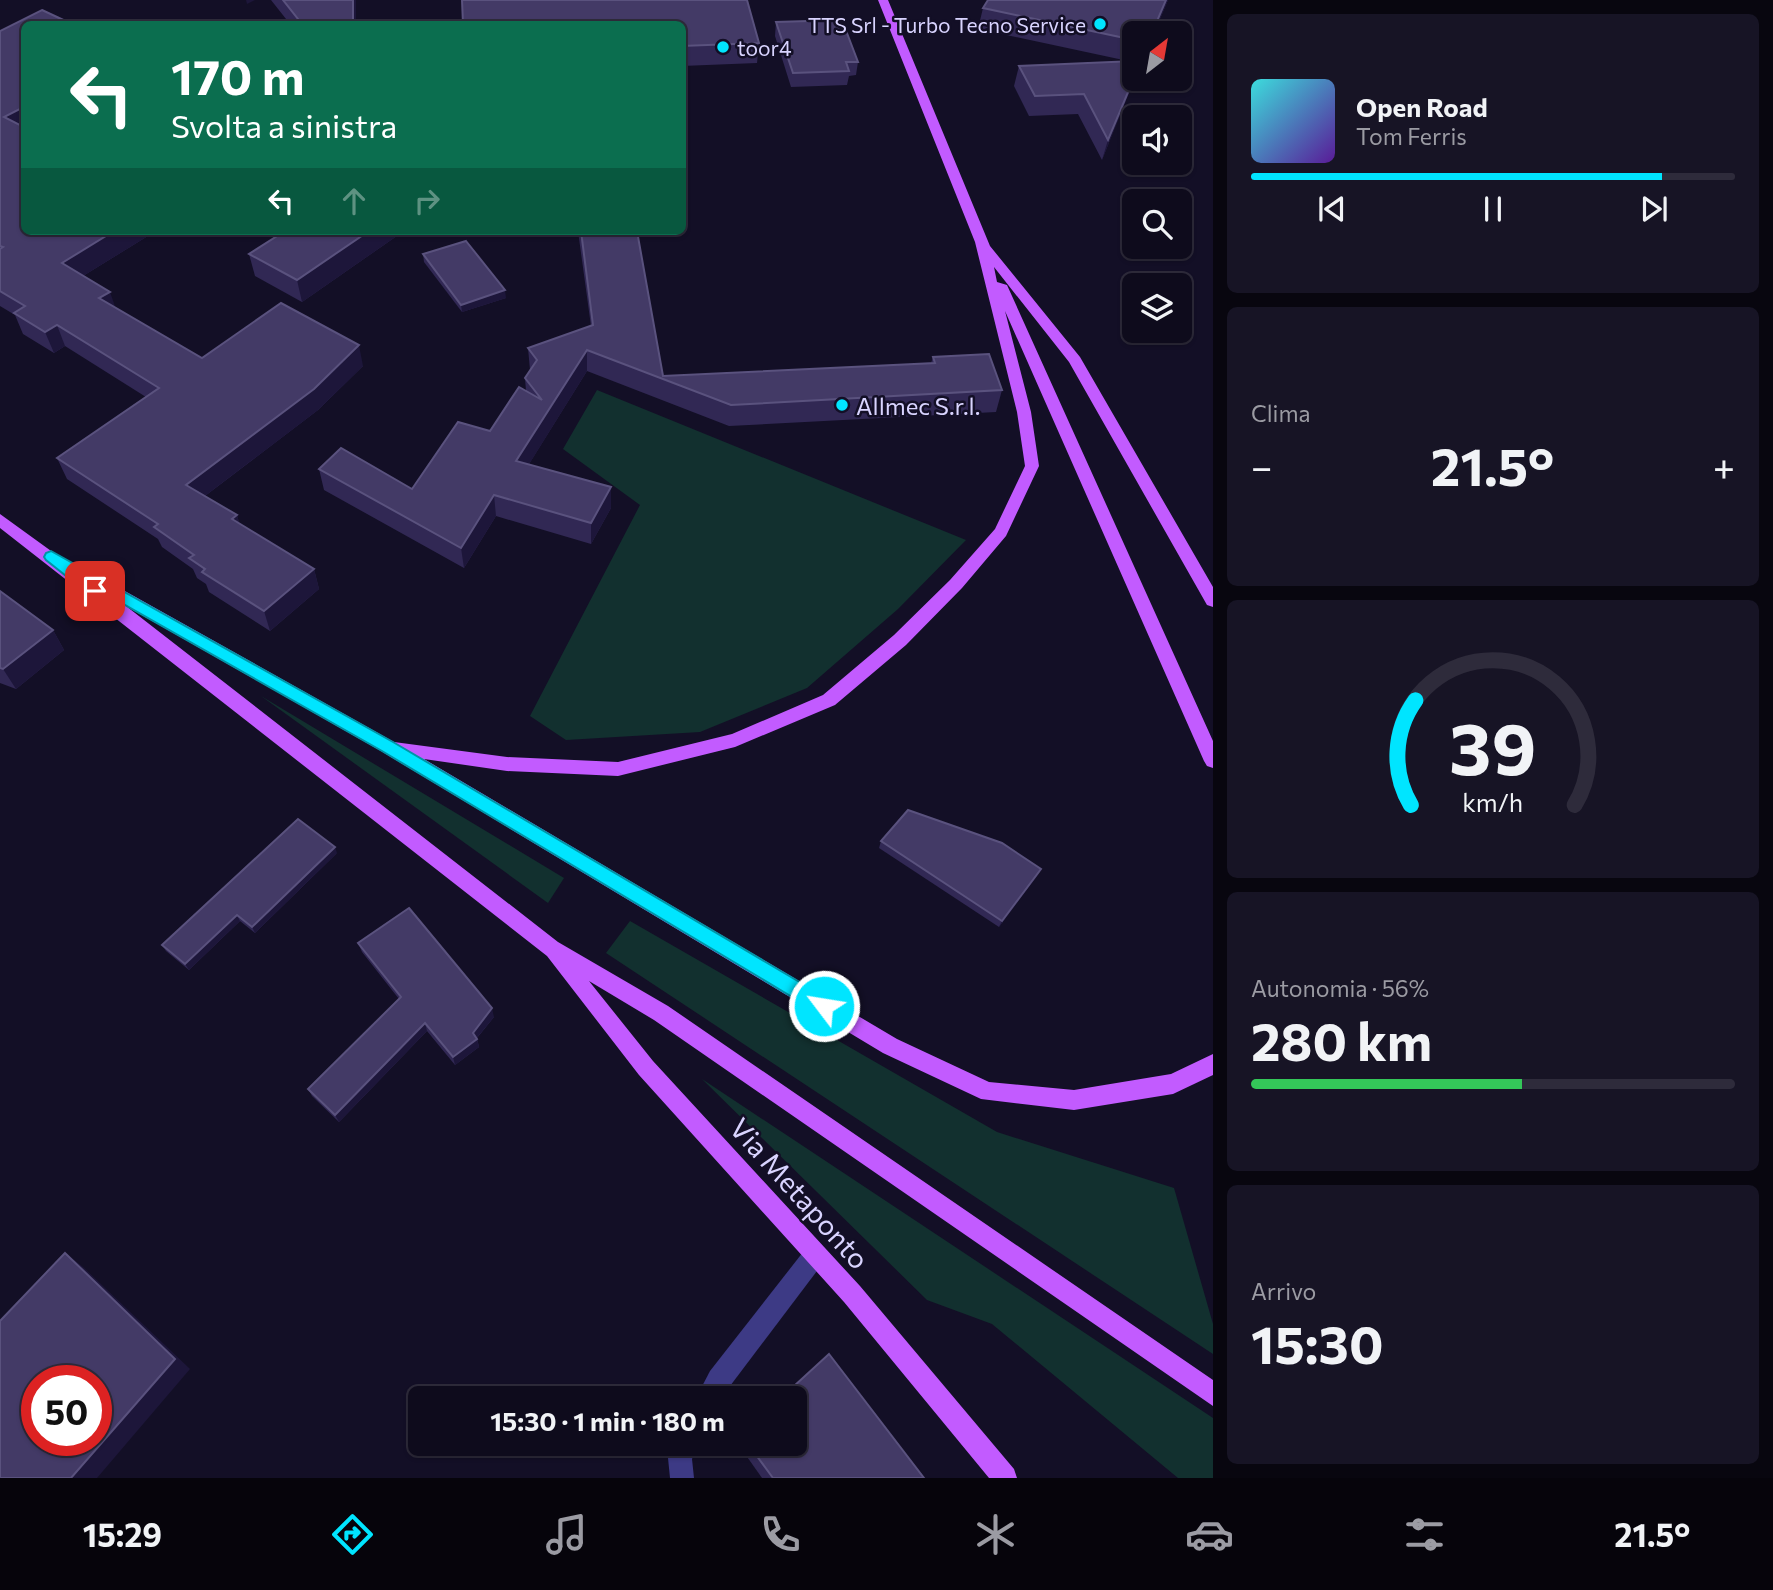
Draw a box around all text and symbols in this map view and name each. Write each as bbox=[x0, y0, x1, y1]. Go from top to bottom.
place label: TTS Srl - Turbo Tecno Service bbox=[808, 12, 1086, 37]
marker: TTS Srl - Turbo Tecno Service bbox=[1092, 16, 1108, 32]
north arrow bbox=[1122, 21, 1192, 91]
map controls bbox=[1122, 21, 1192, 343]
place label: toor4 bbox=[737, 35, 792, 60]
marker: toor4 bbox=[715, 39, 731, 55]
text: 170 m bbox=[171, 45, 304, 105]
icon: left bbox=[56, 49, 147, 140]
text: Open Road bbox=[1356, 91, 1488, 122]
text: Svolta a sinistra bbox=[171, 105, 397, 145]
button: sound bbox=[1122, 105, 1192, 175]
text: Tom Ferris bbox=[1356, 122, 1467, 150]
icon: left bbox=[262, 182, 300, 220]
icon: ahead bbox=[335, 182, 373, 220]
icon: right bbox=[408, 182, 446, 220]
button: search bbox=[1122, 189, 1192, 259]
icon: previous bbox=[1313, 190, 1351, 228]
icon: pause bbox=[1474, 190, 1512, 228]
icon: next bbox=[1635, 190, 1673, 228]
button: layers bbox=[1122, 273, 1192, 343]
place label: Allmec S.r.l. bbox=[856, 391, 980, 420]
marker: Allmec S.r.l. bbox=[834, 397, 850, 413]
text: Clima bbox=[1251, 399, 1311, 427]
text: 21.5° bbox=[1431, 433, 1554, 497]
text: − bbox=[1251, 442, 1273, 489]
text: + bbox=[1713, 442, 1735, 489]
pin bbox=[65, 561, 125, 621]
icon: arrive bbox=[76, 572, 114, 610]
text: 39 bbox=[1449, 701, 1537, 790]
text: km/h bbox=[1463, 787, 1523, 817]
position arrow bbox=[787, 969, 861, 1043]
text: Autonomia · 56% bbox=[1251, 974, 1429, 1002]
text: 280 km bbox=[1251, 1008, 1432, 1072]
street label: Via Metaponto bbox=[723, 1111, 877, 1275]
text: Arrivo bbox=[1251, 1277, 1316, 1305]
text: 15:30 bbox=[1251, 1311, 1383, 1375]
speed limit sign: 50 bbox=[21, 1365, 112, 1456]
text: 15:30 · 1 min · 180 m bbox=[490, 1405, 725, 1436]
icon: directions bbox=[328, 1510, 377, 1559]
icon: music bbox=[542, 1510, 591, 1559]
icon: phone bbox=[756, 1510, 805, 1559]
icon: climate bbox=[971, 1510, 1020, 1559]
icon: car bbox=[1185, 1510, 1234, 1559]
icon: filters bbox=[1400, 1510, 1449, 1559]
text: 15:29 bbox=[83, 1514, 162, 1554]
text: 21.5° bbox=[1614, 1514, 1690, 1554]

